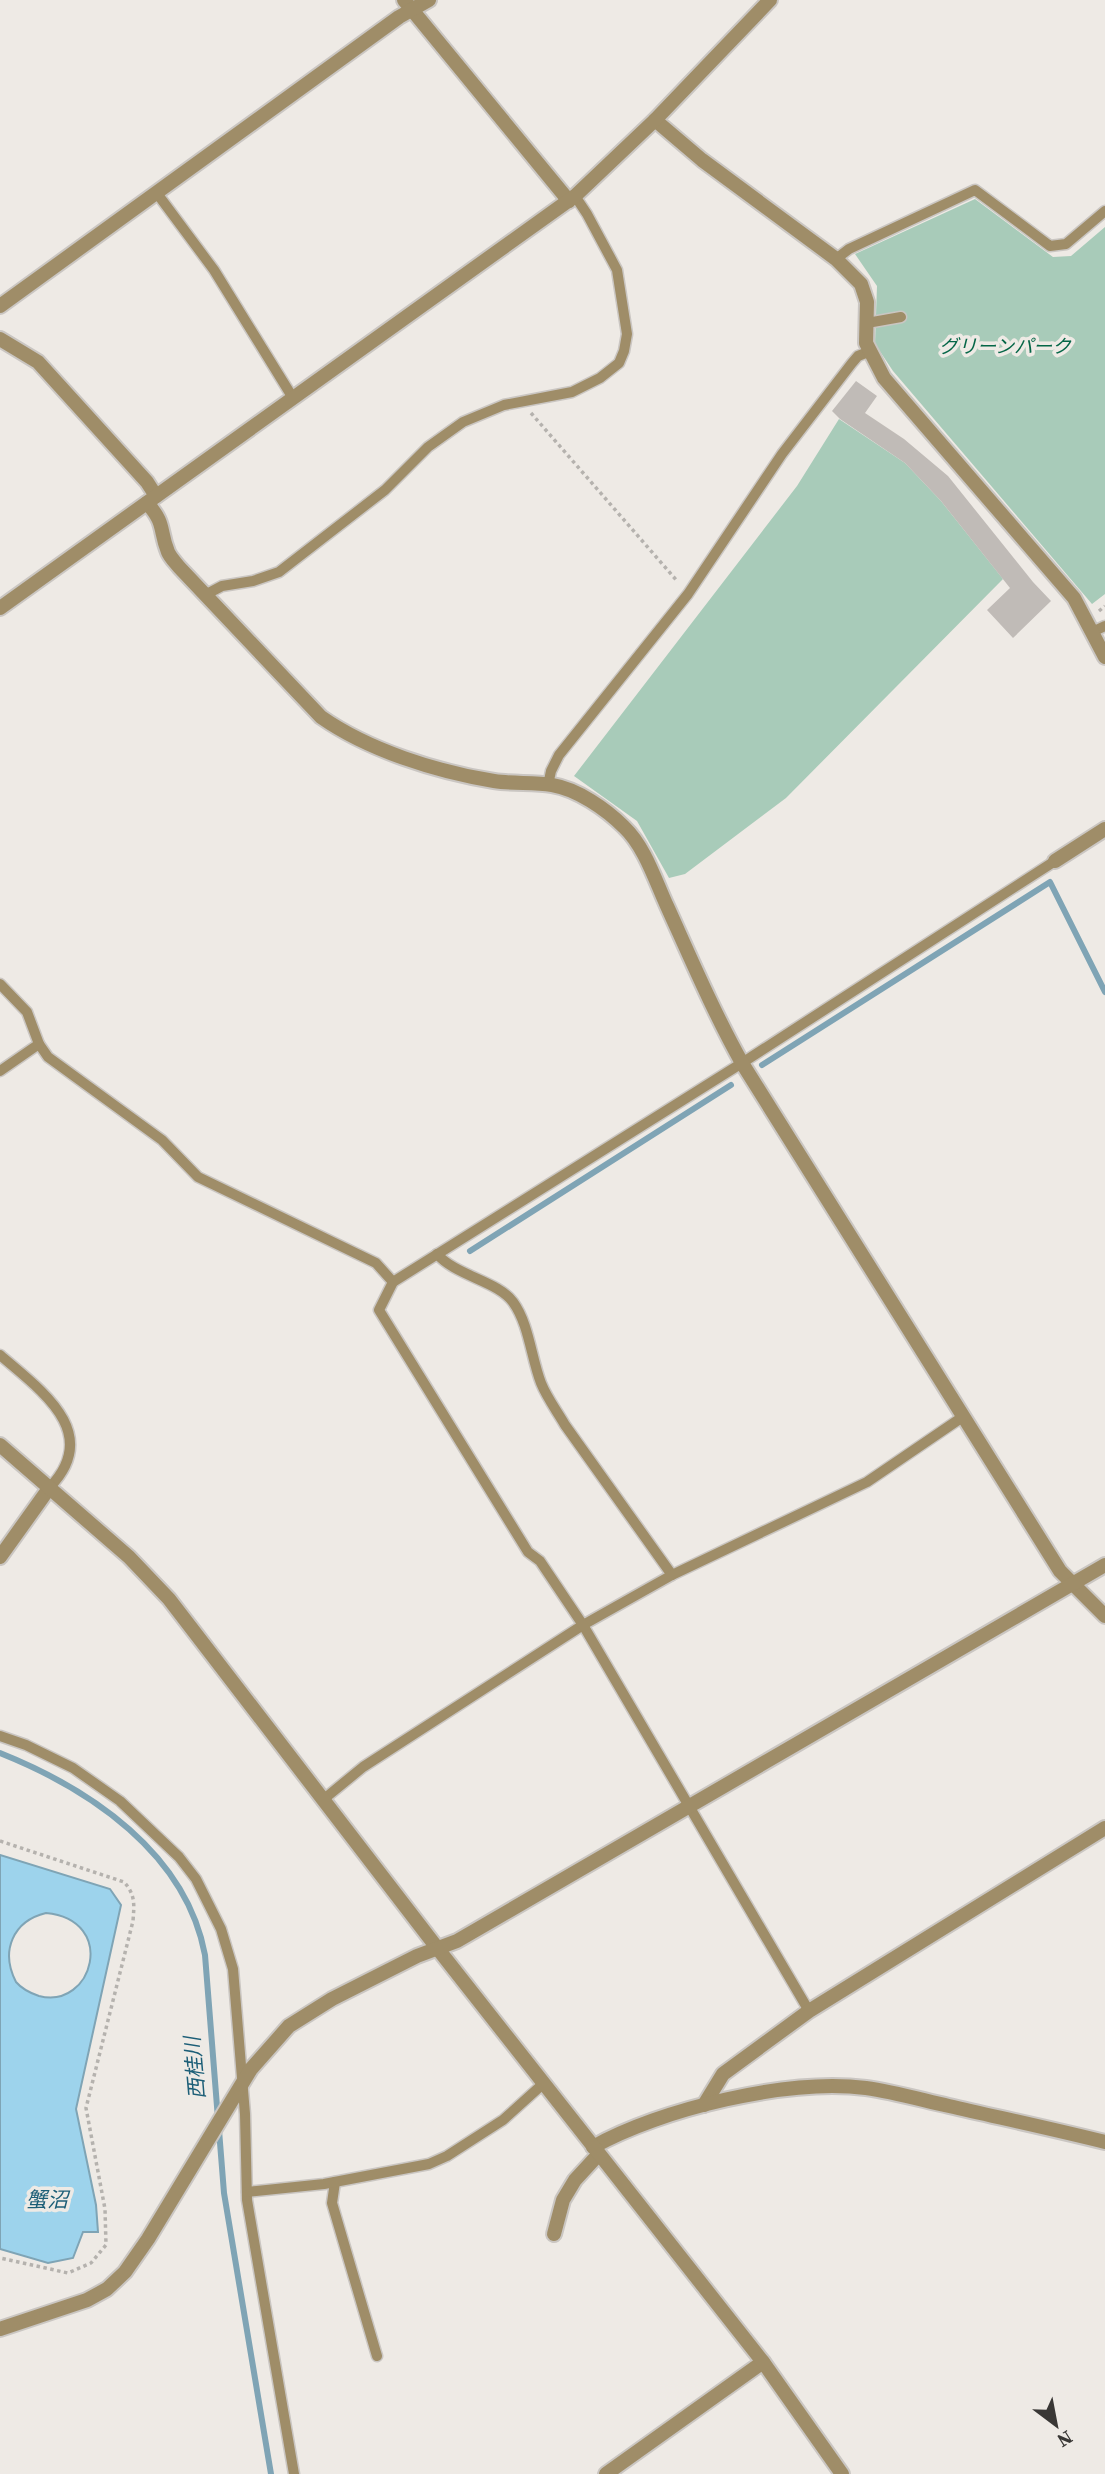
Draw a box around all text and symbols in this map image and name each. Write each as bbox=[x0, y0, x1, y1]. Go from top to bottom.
park label: グリーンパーク bbox=[939, 333, 1072, 359]
water label: 西桂川 bbox=[177, 2033, 212, 2101]
water label: 蟹沼 bbox=[26, 2185, 71, 2214]
north arrow bbox=[1021, 2390, 1091, 2460]
text: N bbox=[1052, 2425, 1078, 2454]

